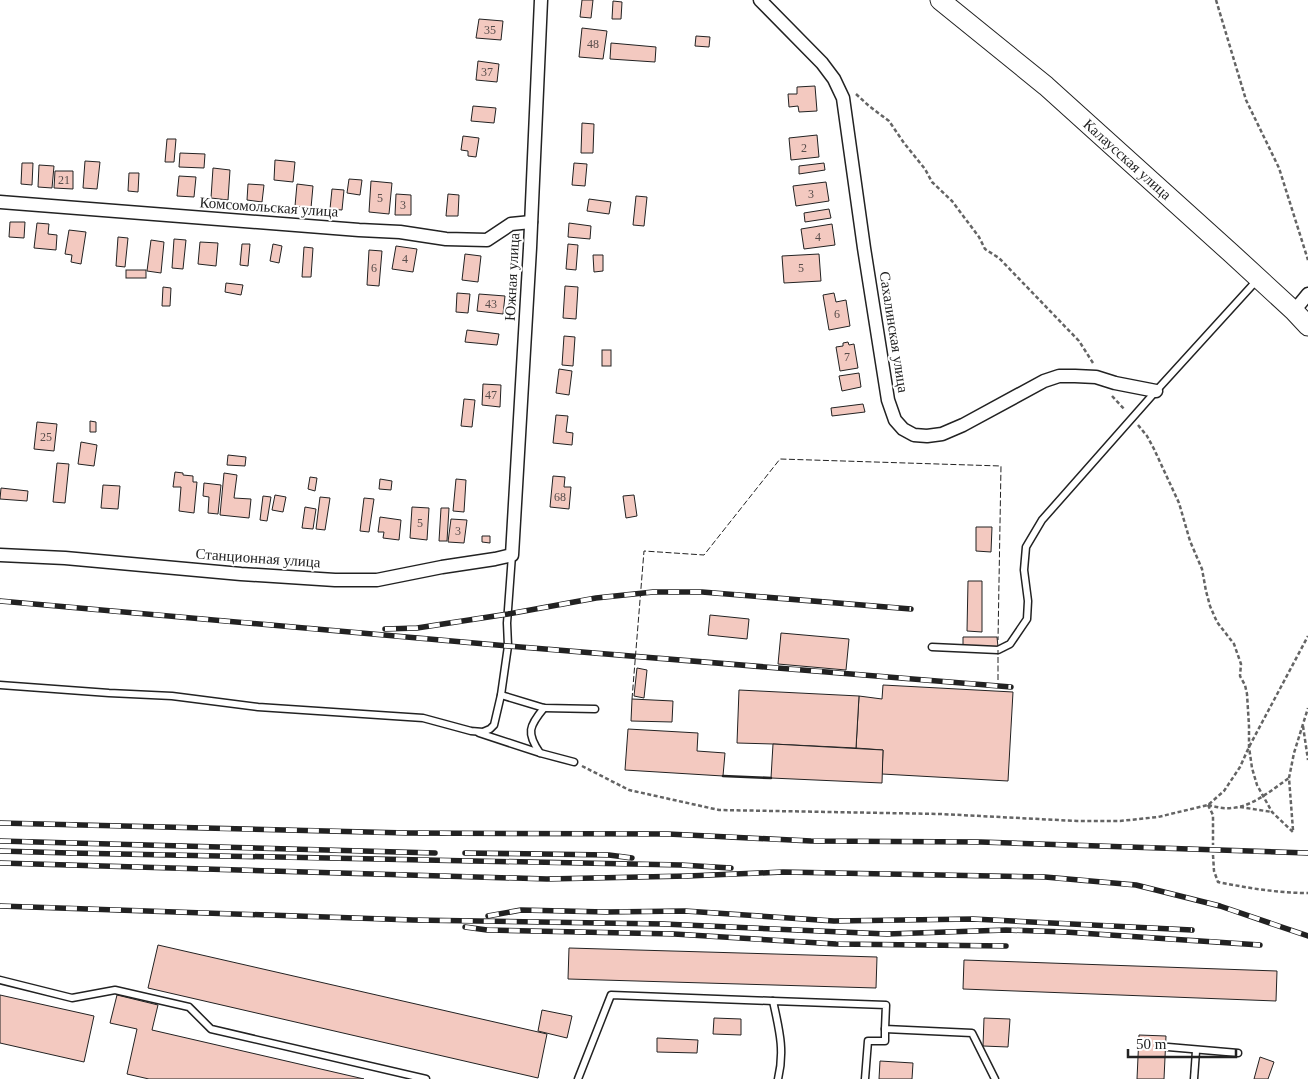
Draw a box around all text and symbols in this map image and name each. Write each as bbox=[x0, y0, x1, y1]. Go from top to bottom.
house number: 35 bbox=[484, 23, 496, 37]
house number: 48 bbox=[587, 37, 599, 51]
house number: 37 bbox=[481, 65, 493, 79]
street label: Калаусская улица bbox=[1080, 116, 1175, 203]
house number: 2 bbox=[801, 141, 807, 155]
house number: 21 bbox=[58, 173, 70, 187]
house number: 3 bbox=[808, 187, 814, 201]
house number: 5 bbox=[377, 191, 383, 205]
street label: Комсомольская улица bbox=[199, 194, 339, 220]
house number: 3 bbox=[400, 198, 406, 212]
house number: 4 bbox=[815, 230, 821, 244]
street label: Южная улица bbox=[502, 232, 522, 322]
house number: 4 bbox=[402, 252, 408, 266]
house number: 6 bbox=[371, 261, 377, 275]
house number: 5 bbox=[798, 261, 804, 275]
street label: Сахалинская улица bbox=[877, 270, 912, 394]
house number: 43 bbox=[485, 297, 497, 311]
house number: 6 bbox=[834, 307, 840, 321]
house number: 7 bbox=[844, 350, 850, 364]
house number: 47 bbox=[485, 388, 497, 402]
house number: 25 bbox=[40, 430, 52, 444]
house number: 68 bbox=[554, 490, 566, 504]
house number: 5 bbox=[417, 516, 423, 530]
house number: 3 bbox=[455, 524, 461, 538]
street label: Станционная улица bbox=[195, 546, 321, 570]
scale bar bbox=[1128, 1026, 1236, 1058]
text: 50 m bbox=[1136, 1036, 1167, 1052]

